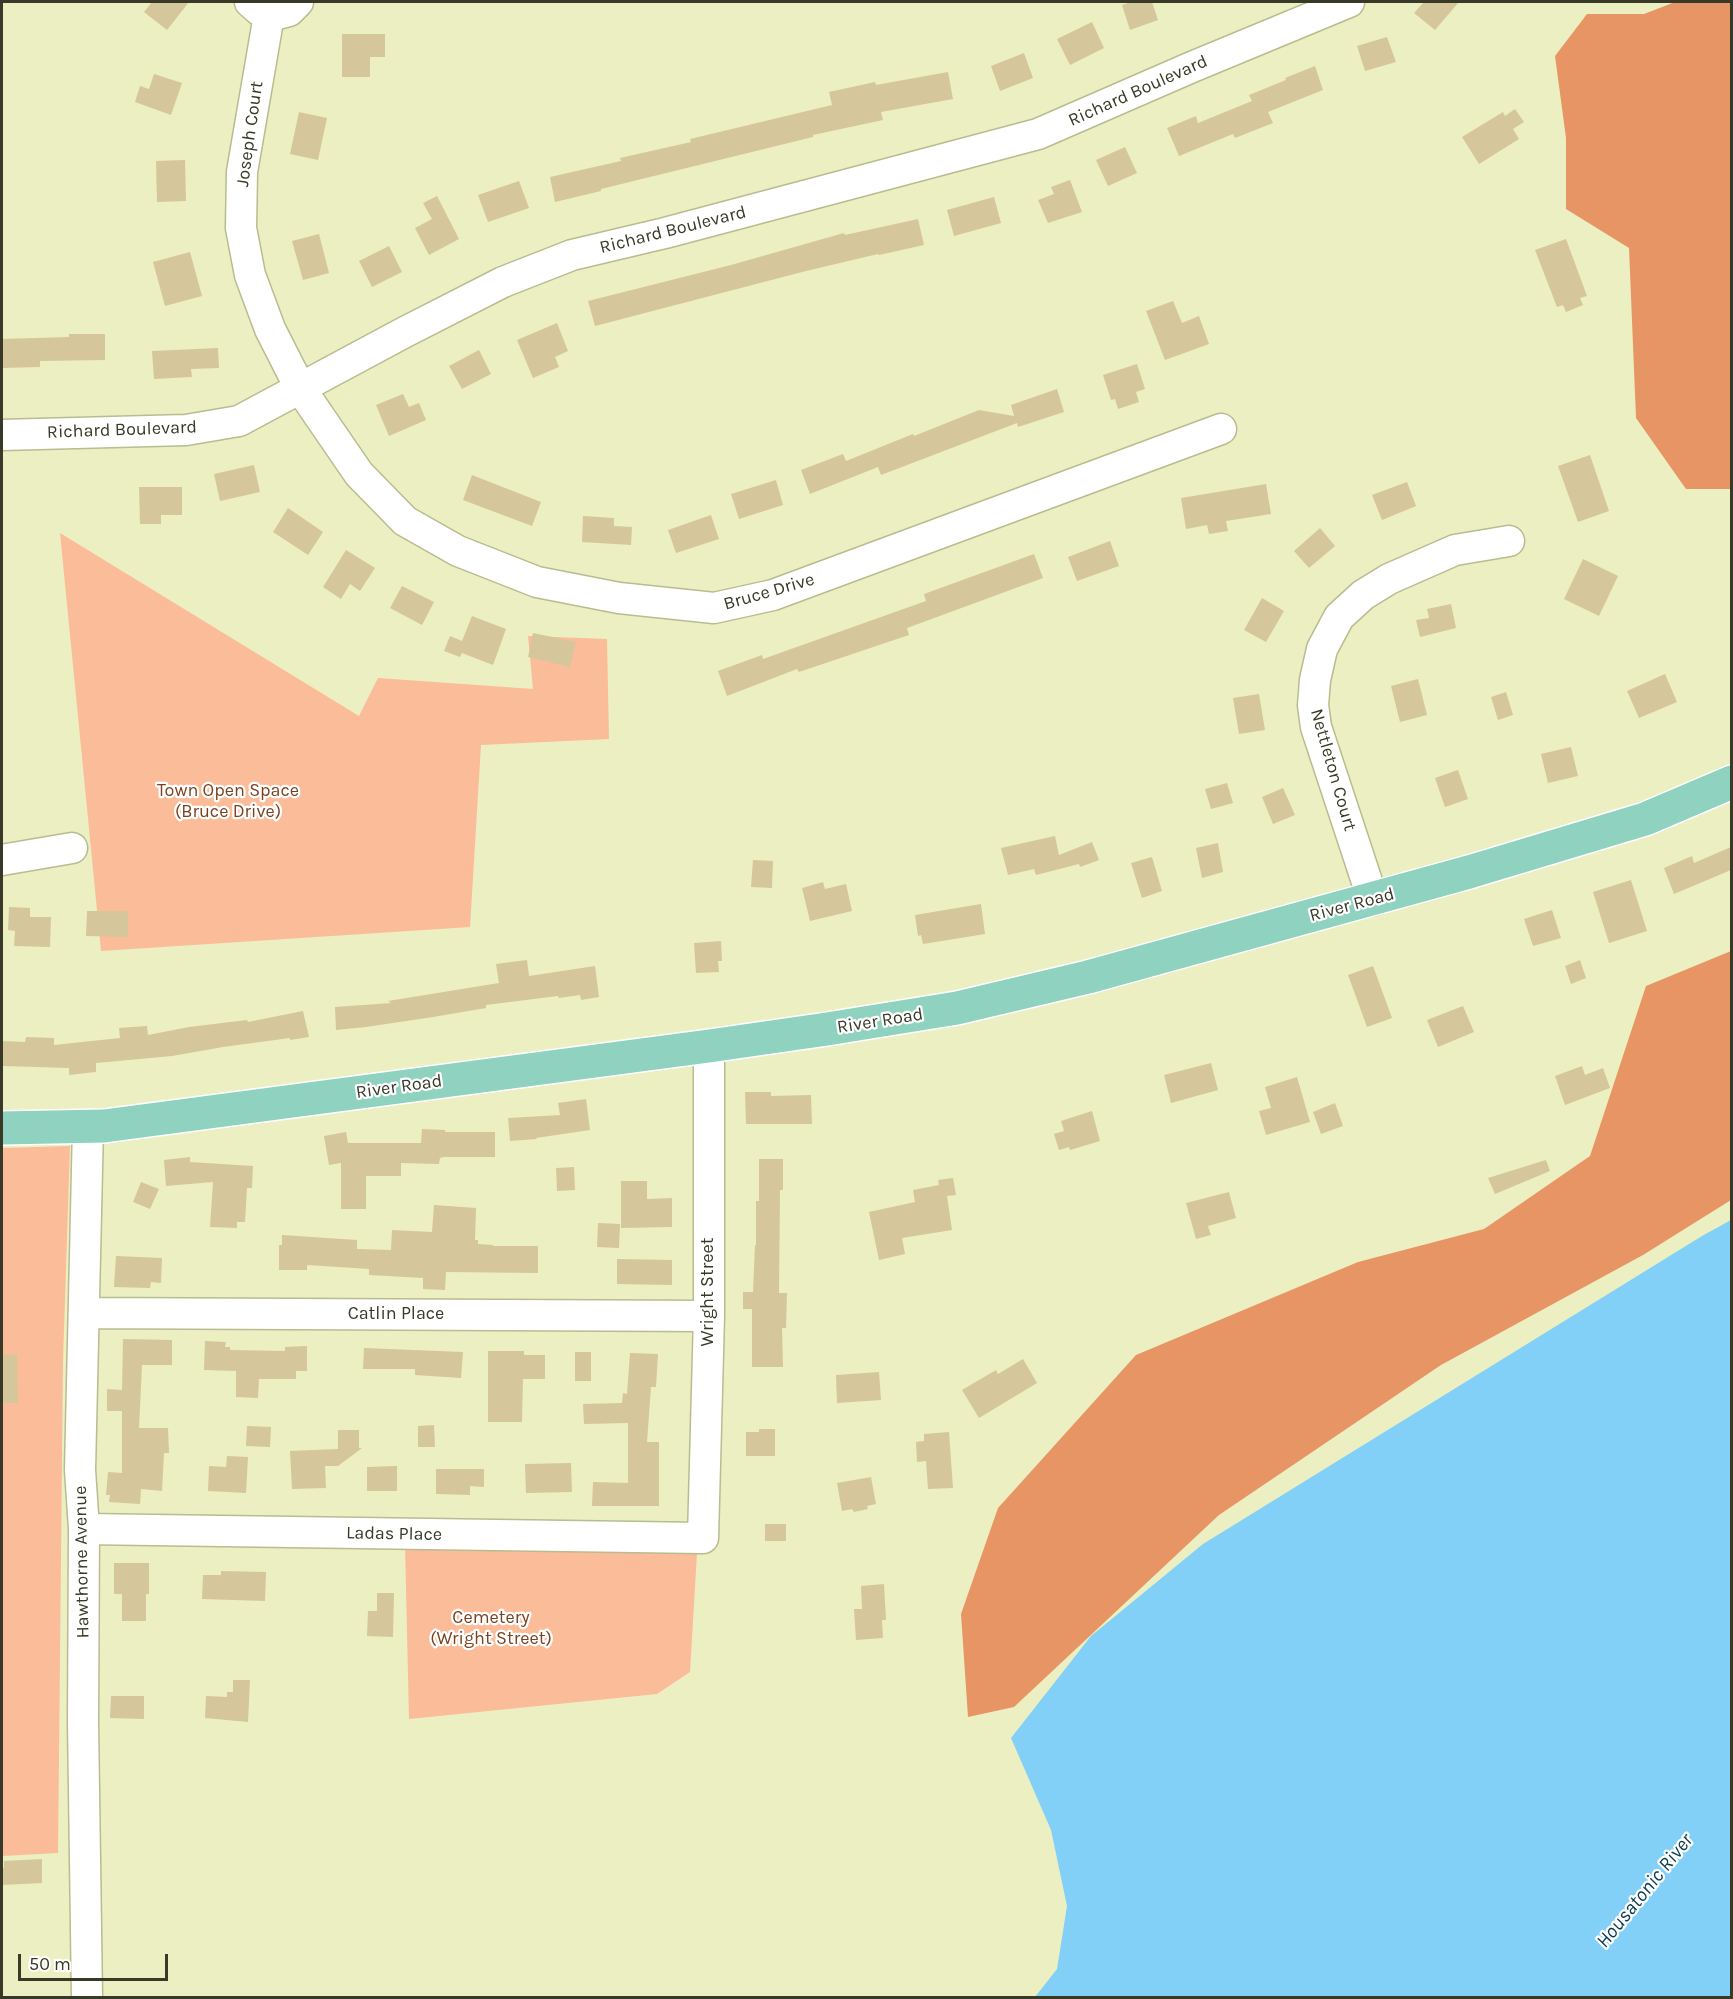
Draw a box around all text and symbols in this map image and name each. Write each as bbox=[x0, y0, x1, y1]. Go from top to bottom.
street label: Richard Boulevard bbox=[1065, 51, 1211, 131]
street label: Joseph Court bbox=[232, 80, 268, 188]
street label: Richard Boulevard bbox=[598, 201, 748, 259]
street label: Richard Boulevard bbox=[47, 417, 197, 443]
street label: Bruce Drive bbox=[721, 569, 817, 615]
street label: Nettleton Court bbox=[1305, 706, 1361, 834]
park label: Town Open Space (Bruce Drive) bbox=[157, 780, 299, 822]
street label: River Road bbox=[1307, 883, 1397, 927]
street label: River Road bbox=[835, 1004, 925, 1038]
street label: River Road bbox=[354, 1070, 444, 1104]
street label: Wright Street bbox=[697, 1238, 719, 1346]
street label: Catlin Place bbox=[348, 1303, 444, 1325]
street label: Hawthorne Avenue bbox=[70, 1486, 94, 1638]
street label: Ladas Place bbox=[346, 1522, 442, 1546]
park label: Cemetery (Wright Street) bbox=[430, 1607, 552, 1650]
water label: Housatonic River bbox=[1592, 1829, 1698, 1953]
scale bar bbox=[21, 1942, 171, 1980]
text: 50 m bbox=[29, 1953, 71, 1975]

